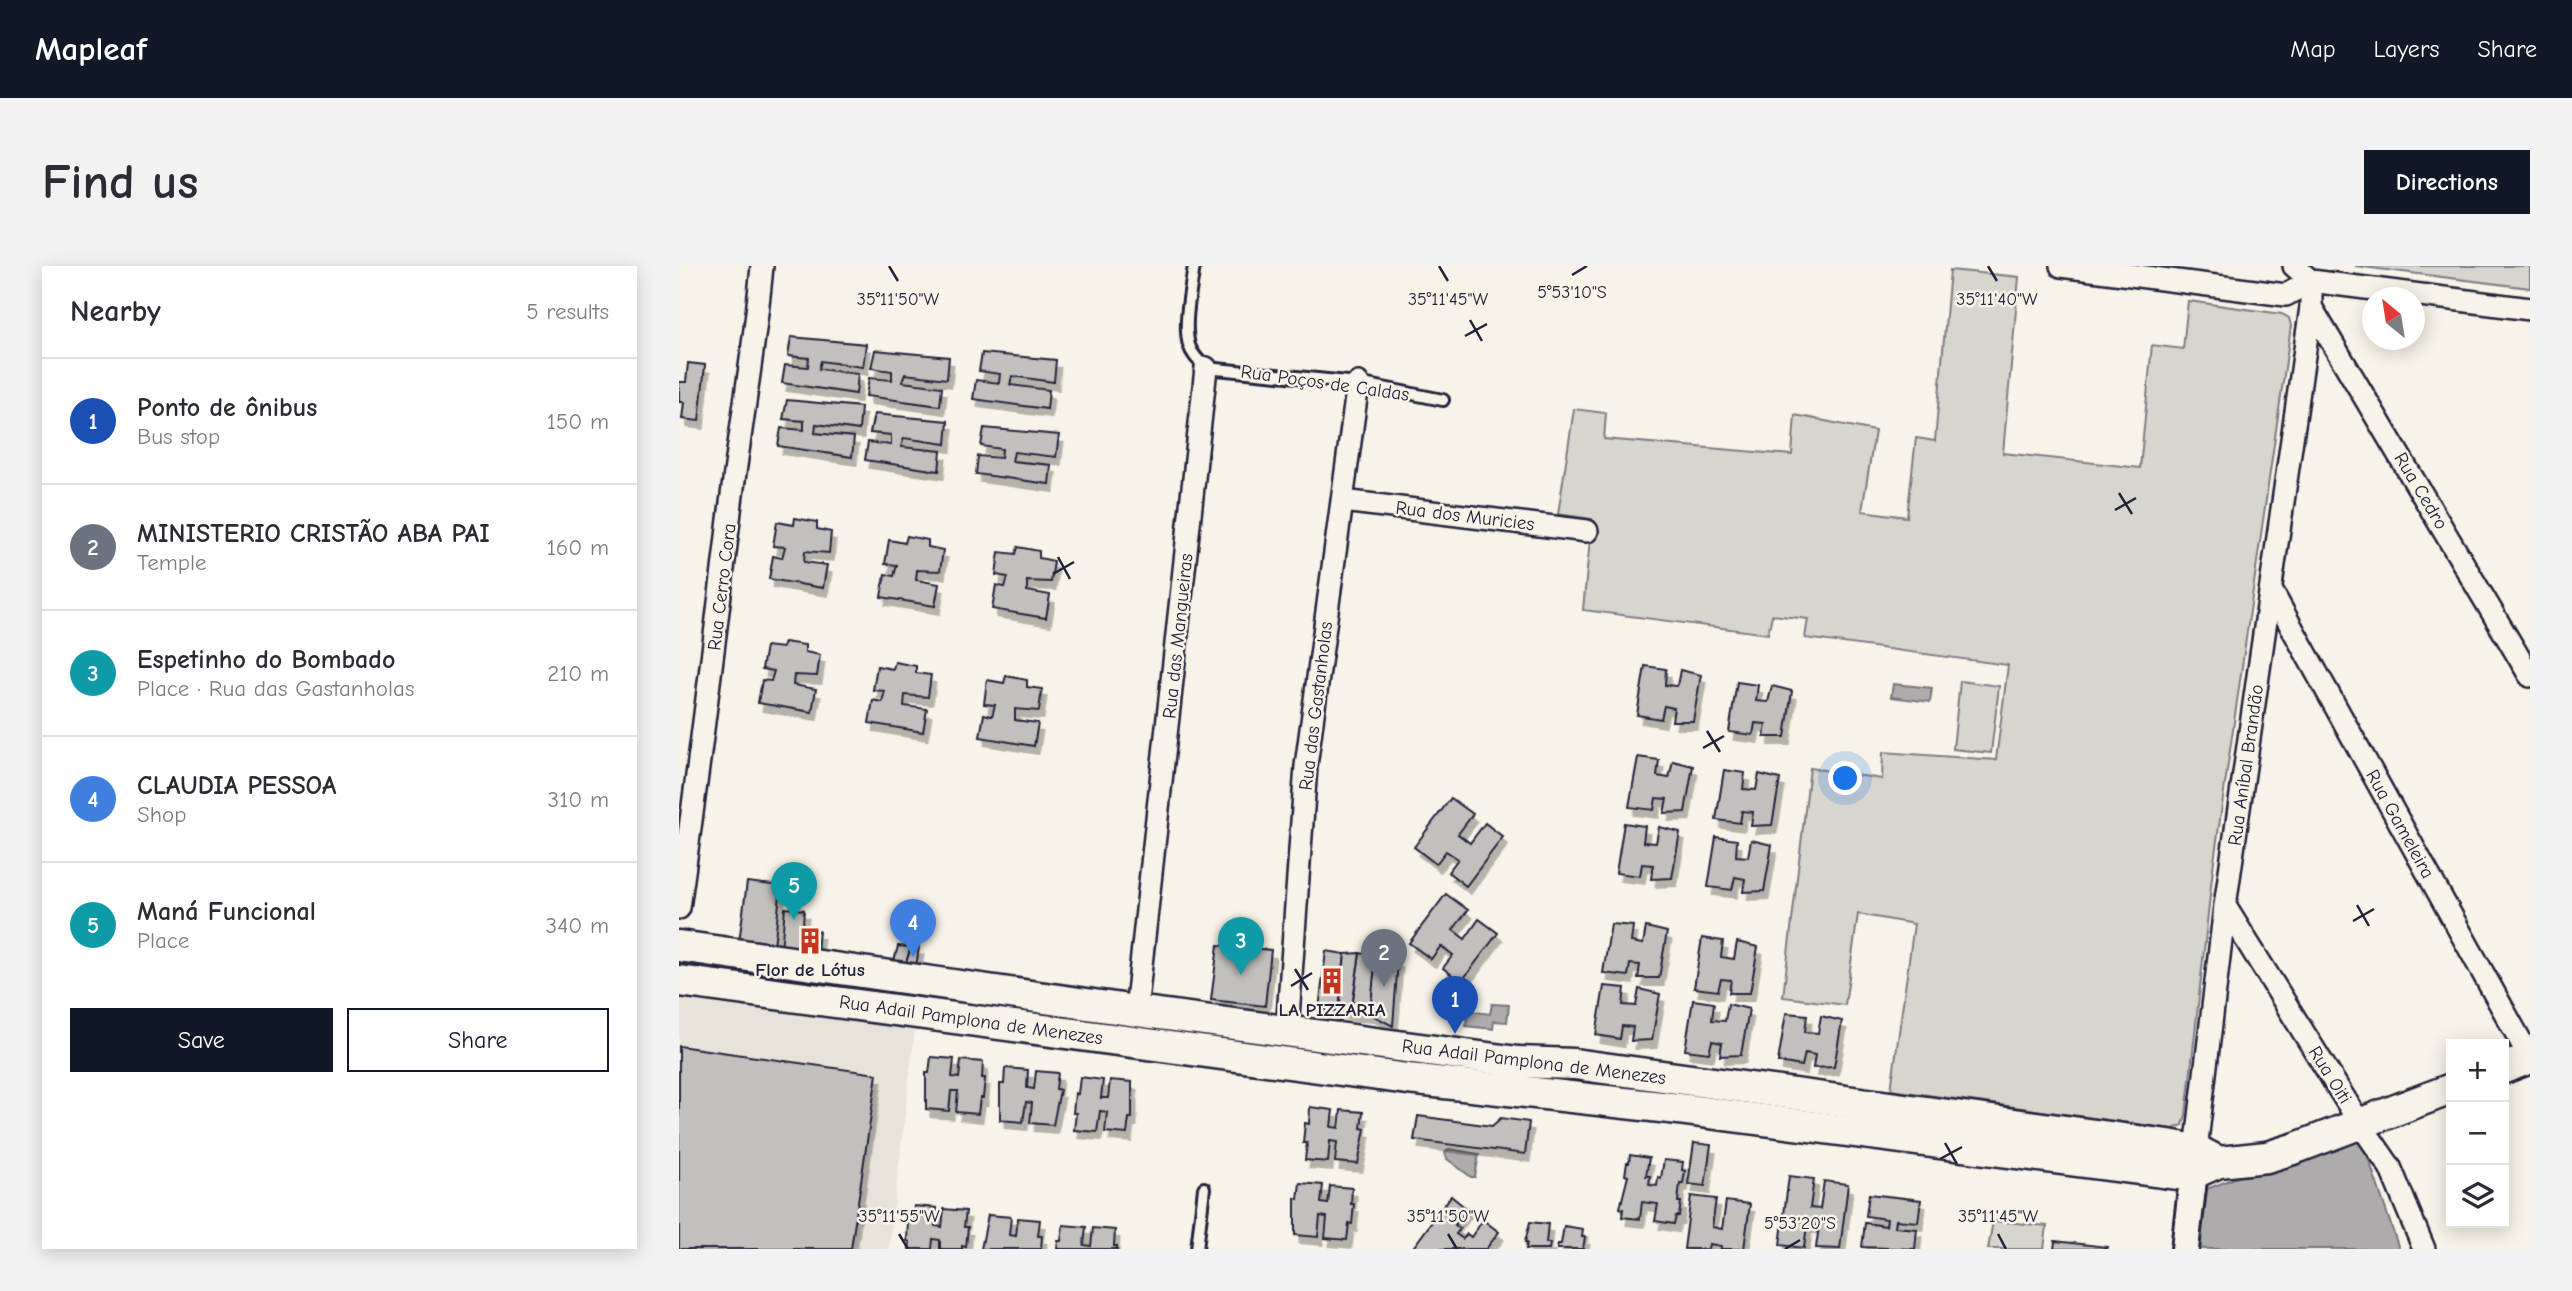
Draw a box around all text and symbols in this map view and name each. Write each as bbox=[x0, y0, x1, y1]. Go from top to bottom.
text: Mapleaf bbox=[35, 30, 147, 68]
text: Map bbox=[2290, 35, 2336, 63]
text: Layers bbox=[2374, 35, 2439, 63]
text: Share bbox=[2477, 35, 2537, 63]
button: Directions bbox=[2364, 150, 2530, 214]
text: Find us bbox=[42, 154, 198, 210]
text: 5°53'10"S bbox=[1537, 282, 1607, 303]
north arrow bbox=[2362, 287, 2425, 350]
text: 35°11'50"W bbox=[857, 289, 940, 310]
text: 35°11'45"W bbox=[1408, 289, 1488, 310]
text: 35°11'40"W bbox=[1956, 289, 2038, 310]
text: Nearby bbox=[70, 294, 161, 329]
text: 5 results bbox=[526, 298, 609, 325]
street label: Rua Poços de Caldas bbox=[1239, 360, 1411, 406]
text: Ponto de ônibus bbox=[137, 393, 317, 423]
text: 1 bbox=[88, 408, 98, 435]
text: 150 m bbox=[547, 408, 609, 435]
text: Bus stop bbox=[137, 423, 220, 450]
street label: Rua Cedro bbox=[2389, 449, 2453, 533]
street label: Rua dos Muricies bbox=[1394, 497, 1536, 535]
text: MINISTERIO CRISTÃO ABA PAI bbox=[137, 519, 490, 549]
street label: Rua Cerro Cora bbox=[703, 522, 741, 652]
text: 2 bbox=[87, 534, 99, 561]
text: 160 m bbox=[547, 534, 609, 561]
text: Temple bbox=[137, 549, 206, 576]
street label: Rua das Mangueiras bbox=[1158, 552, 1198, 720]
street label: Rua das Gastanholas bbox=[1295, 620, 1337, 792]
text: Espetinho do Bombado bbox=[137, 645, 395, 675]
text: 3 bbox=[87, 660, 99, 687]
text: 210 m bbox=[547, 660, 609, 687]
text: Place · Rua das Gastanholas bbox=[137, 675, 415, 702]
street label: Rua Aníbal Brandão bbox=[2224, 683, 2268, 847]
your location bbox=[1828, 761, 1862, 795]
street label: Rua Gameleira bbox=[2361, 766, 2439, 882]
text: CLAUDIA PESSOA bbox=[137, 771, 336, 801]
text: 4 bbox=[88, 786, 98, 813]
text: 310 m bbox=[548, 786, 609, 813]
text: Shop bbox=[137, 801, 186, 828]
pin: 5 bbox=[771, 862, 817, 920]
text: Maná Funcional bbox=[137, 897, 316, 927]
pin: 4 bbox=[890, 899, 936, 957]
text: 5 bbox=[87, 912, 99, 939]
text: 340 m bbox=[546, 912, 609, 939]
pin: 3 bbox=[1218, 917, 1264, 975]
building icon: Flor de Lótus bbox=[795, 926, 825, 956]
text: Place bbox=[137, 927, 189, 954]
pin: 2 bbox=[1361, 929, 1407, 987]
place label: Flor de Lótus bbox=[755, 959, 865, 981]
building icon: LA PIZZARIA bbox=[1317, 966, 1347, 996]
pin: 1 bbox=[1432, 976, 1478, 1034]
street label: Rua Adail Pamplona de Menezes bbox=[838, 991, 1104, 1049]
place label: LA PIZZARIA bbox=[1279, 999, 1386, 1021]
button: Save bbox=[70, 1008, 333, 1072]
button: Share bbox=[347, 1008, 609, 1072]
street label: Rua Adail Pamplona de Menezes bbox=[1401, 1035, 1667, 1089]
map controls bbox=[2446, 1039, 2509, 1228]
button: + bbox=[2446, 1039, 2509, 1102]
street label: Rua Oiti bbox=[2304, 1042, 2356, 1108]
button: − bbox=[2446, 1102, 2509, 1165]
button: layers bbox=[2446, 1165, 2509, 1228]
text: 35°11'55"W bbox=[858, 1206, 940, 1227]
text: 35°11'50"W bbox=[1407, 1206, 1490, 1227]
text: 35°11'45"W bbox=[1958, 1206, 2038, 1227]
text: 5°53'20"S bbox=[1764, 1213, 1836, 1234]

